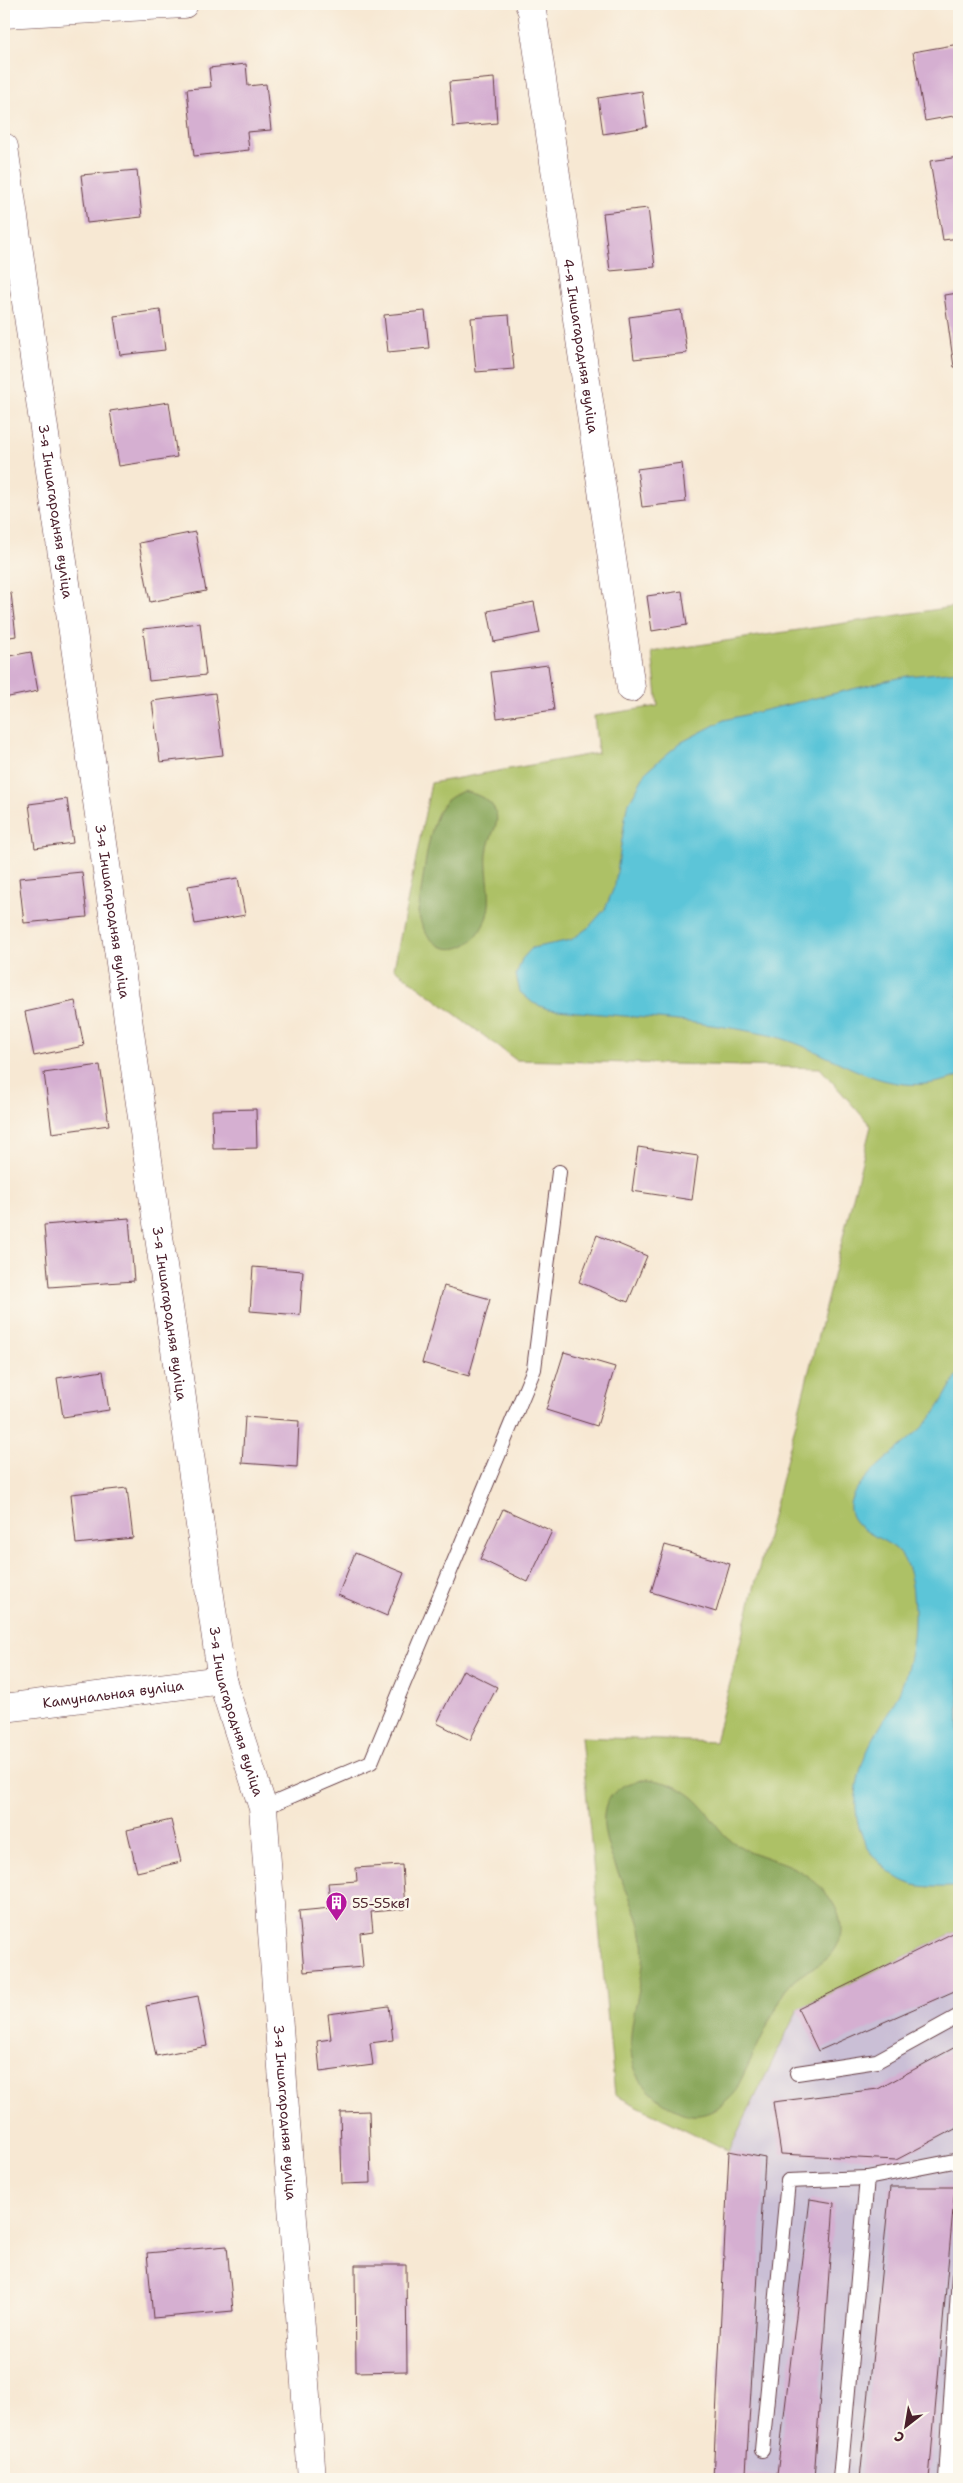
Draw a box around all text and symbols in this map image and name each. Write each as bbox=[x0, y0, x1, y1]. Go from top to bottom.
street label: 4-я Іншагародняя вуліца bbox=[559, 257, 603, 435]
street label: 3-я Іншагародняя вуліца bbox=[35, 423, 77, 600]
street label: 3-я Іншагародняя вуліца bbox=[91, 823, 134, 1000]
street label: 3-я Іншагародняя вуліца bbox=[149, 1225, 191, 1402]
street label: 3-я Іншагародняя вуліца bbox=[205, 1625, 268, 1799]
street label: Камунальная вуліца bbox=[42, 1676, 185, 1712]
building icon: 55-55кв1 bbox=[324, 1891, 348, 1922]
place label: 55-55кв1 bbox=[352, 1894, 410, 1912]
street label: 3-я Іншагародняя вуліца bbox=[270, 2024, 301, 2201]
north arrow bbox=[880, 2400, 930, 2450]
text: С bbox=[891, 2427, 908, 2447]

